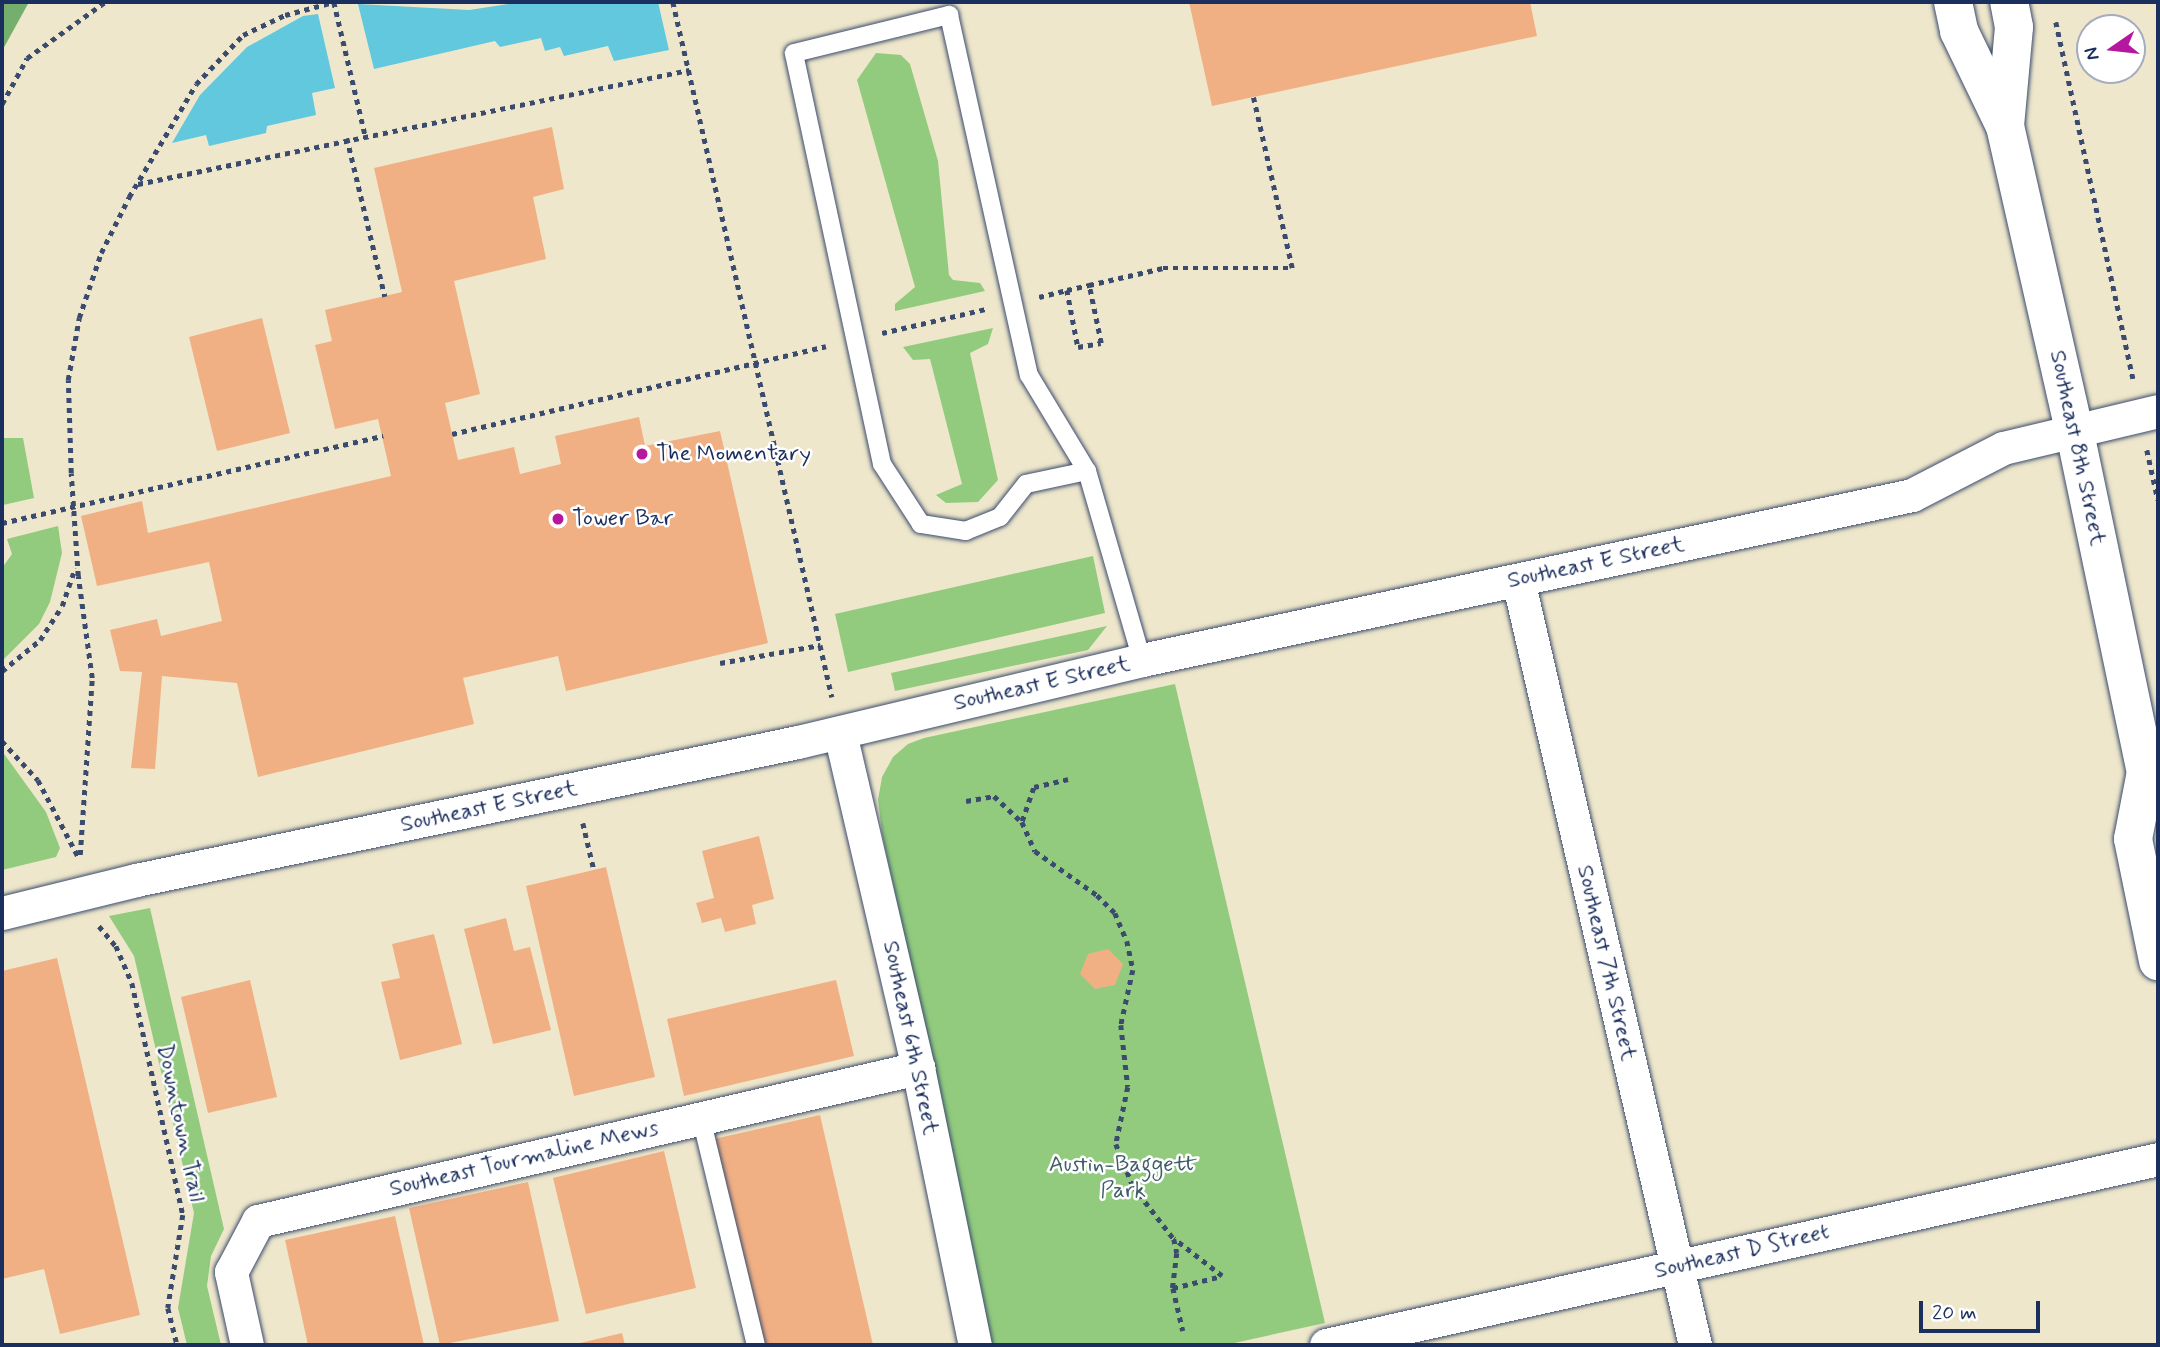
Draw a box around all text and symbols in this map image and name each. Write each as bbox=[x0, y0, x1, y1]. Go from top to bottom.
north arrow bbox=[2076, 14, 2146, 84]
text: N bbox=[2078, 45, 2106, 63]
street label: Southeast 8th Street bbox=[2043, 348, 2111, 548]
place label: The Momentary bbox=[656, 440, 824, 468]
marker: The Momentary bbox=[634, 446, 650, 462]
place label: Tower Bar bbox=[572, 505, 671, 533]
marker: Tower Bar bbox=[550, 511, 566, 527]
street label: Southeast E Street bbox=[1505, 531, 1687, 595]
street label: Southeast E Street bbox=[951, 650, 1133, 718]
street label: Southeast E Street bbox=[398, 775, 580, 839]
street label: Southeast 7th Street bbox=[1570, 862, 1642, 1064]
street label: Southeast 6th Street bbox=[876, 938, 944, 1138]
street label: Downtown Trail bbox=[150, 1042, 210, 1204]
street label: Southeast Tourmaline Mews bbox=[389, 1115, 659, 1203]
park label: Austin-Baggett Park bbox=[1049, 1151, 1197, 1205]
street label: Southeast D Street bbox=[1650, 1218, 1834, 1286]
scale bar bbox=[1922, 1288, 2043, 1332]
text: 20 m bbox=[1932, 1299, 1977, 1327]

